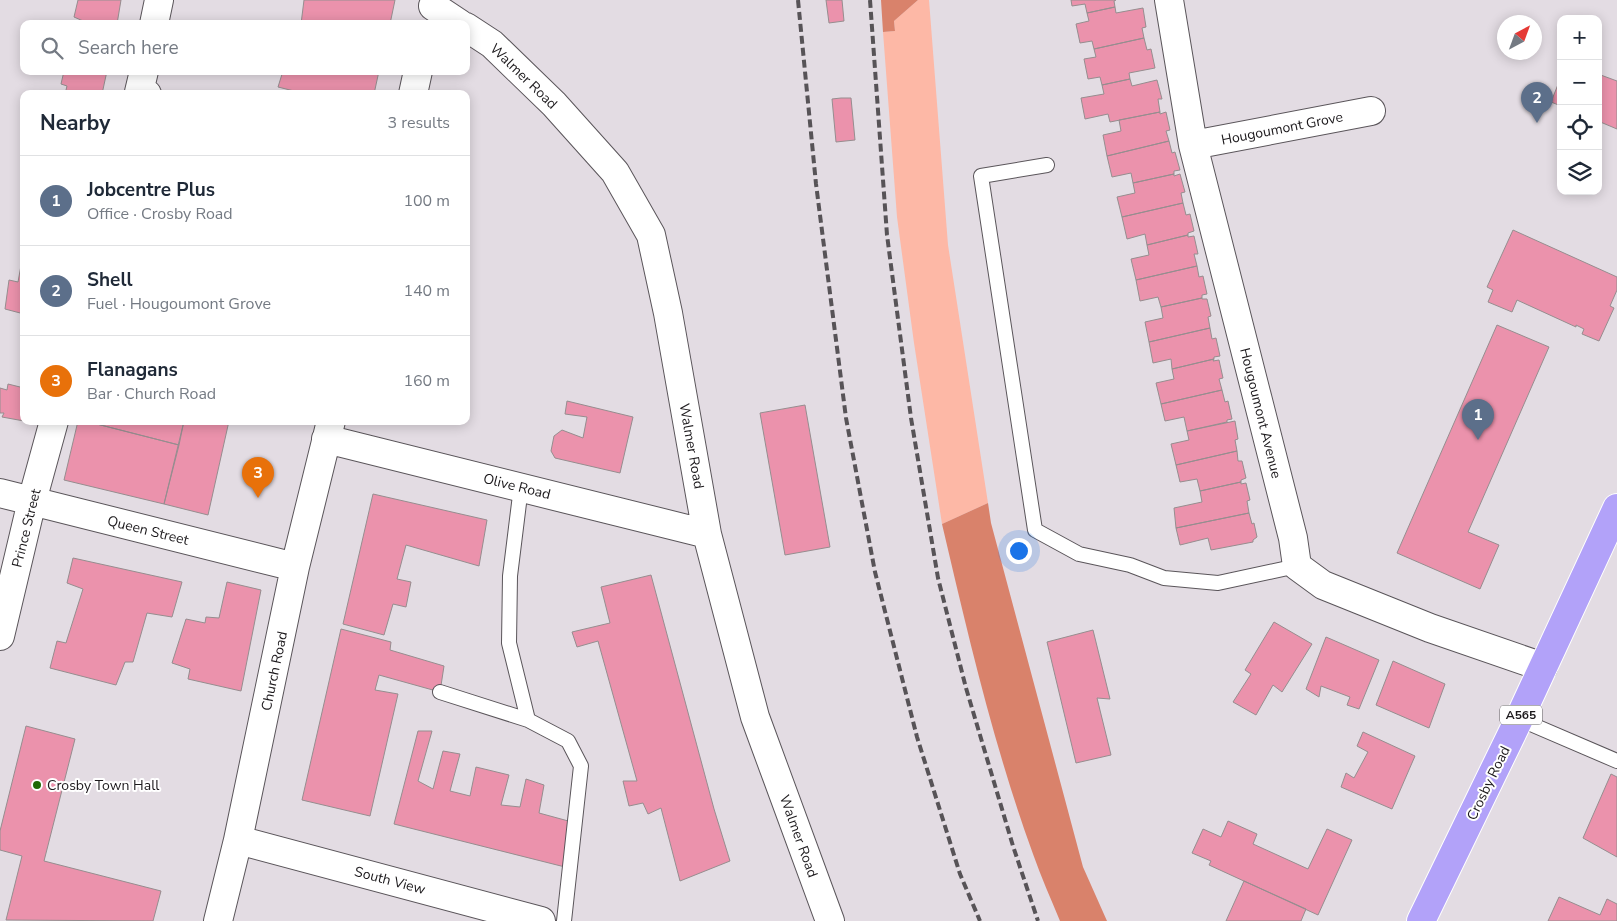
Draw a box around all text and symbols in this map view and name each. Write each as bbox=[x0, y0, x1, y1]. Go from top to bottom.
north arrow bbox=[1497, 15, 1542, 60]
map controls bbox=[1557, 15, 1602, 195]
button: + bbox=[1557, 15, 1602, 60]
search box bbox=[20, 20, 470, 75]
icon: search bbox=[38, 34, 66, 62]
text: Search here bbox=[78, 35, 179, 61]
street label: Walmer Road bbox=[486, 39, 561, 113]
button: − bbox=[1557, 60, 1602, 105]
pin: 2 bbox=[1521, 82, 1553, 123]
button: locate bbox=[1557, 105, 1602, 150]
street label: Hougoumont Grove bbox=[1220, 107, 1345, 150]
text: Nearby bbox=[40, 109, 110, 137]
text: 3 results bbox=[388, 112, 450, 134]
button: layers bbox=[1557, 150, 1602, 195]
text: Jobcentre Plus bbox=[87, 177, 215, 203]
text: 1 bbox=[51, 190, 61, 212]
text: 100 m bbox=[403, 190, 450, 212]
text: Office · Crosby Road bbox=[87, 203, 233, 225]
text: Shell bbox=[87, 267, 133, 293]
text: 2 bbox=[51, 280, 61, 302]
text: 140 m bbox=[403, 280, 450, 302]
text: Fuel · Hougoumont Grove bbox=[87, 293, 271, 315]
street label: Hougoumont Avenue bbox=[1235, 346, 1286, 480]
text: Flanagans bbox=[87, 357, 178, 383]
text: 3 bbox=[51, 370, 61, 392]
text: 160 m bbox=[403, 370, 450, 392]
text: Bar · Church Road bbox=[87, 383, 216, 405]
pin: 1 bbox=[1462, 399, 1494, 440]
street label: Walmer Road bbox=[675, 402, 708, 490]
pin: 3 bbox=[242, 457, 274, 498]
street label: Olive Road bbox=[481, 469, 553, 504]
street label: Prince Street bbox=[8, 487, 45, 569]
street label: Queen Street bbox=[105, 511, 191, 550]
your location bbox=[1006, 538, 1032, 564]
street label: Church Road bbox=[257, 630, 292, 713]
road number: A565 bbox=[1500, 706, 1542, 724]
street label: Crosby Road bbox=[1462, 743, 1515, 823]
place label: Crosby Town Hall bbox=[47, 776, 160, 795]
marker: Crosby Town Hall bbox=[31, 779, 43, 791]
street label: Walmer Road bbox=[775, 792, 822, 880]
street label: South View bbox=[352, 862, 428, 899]

